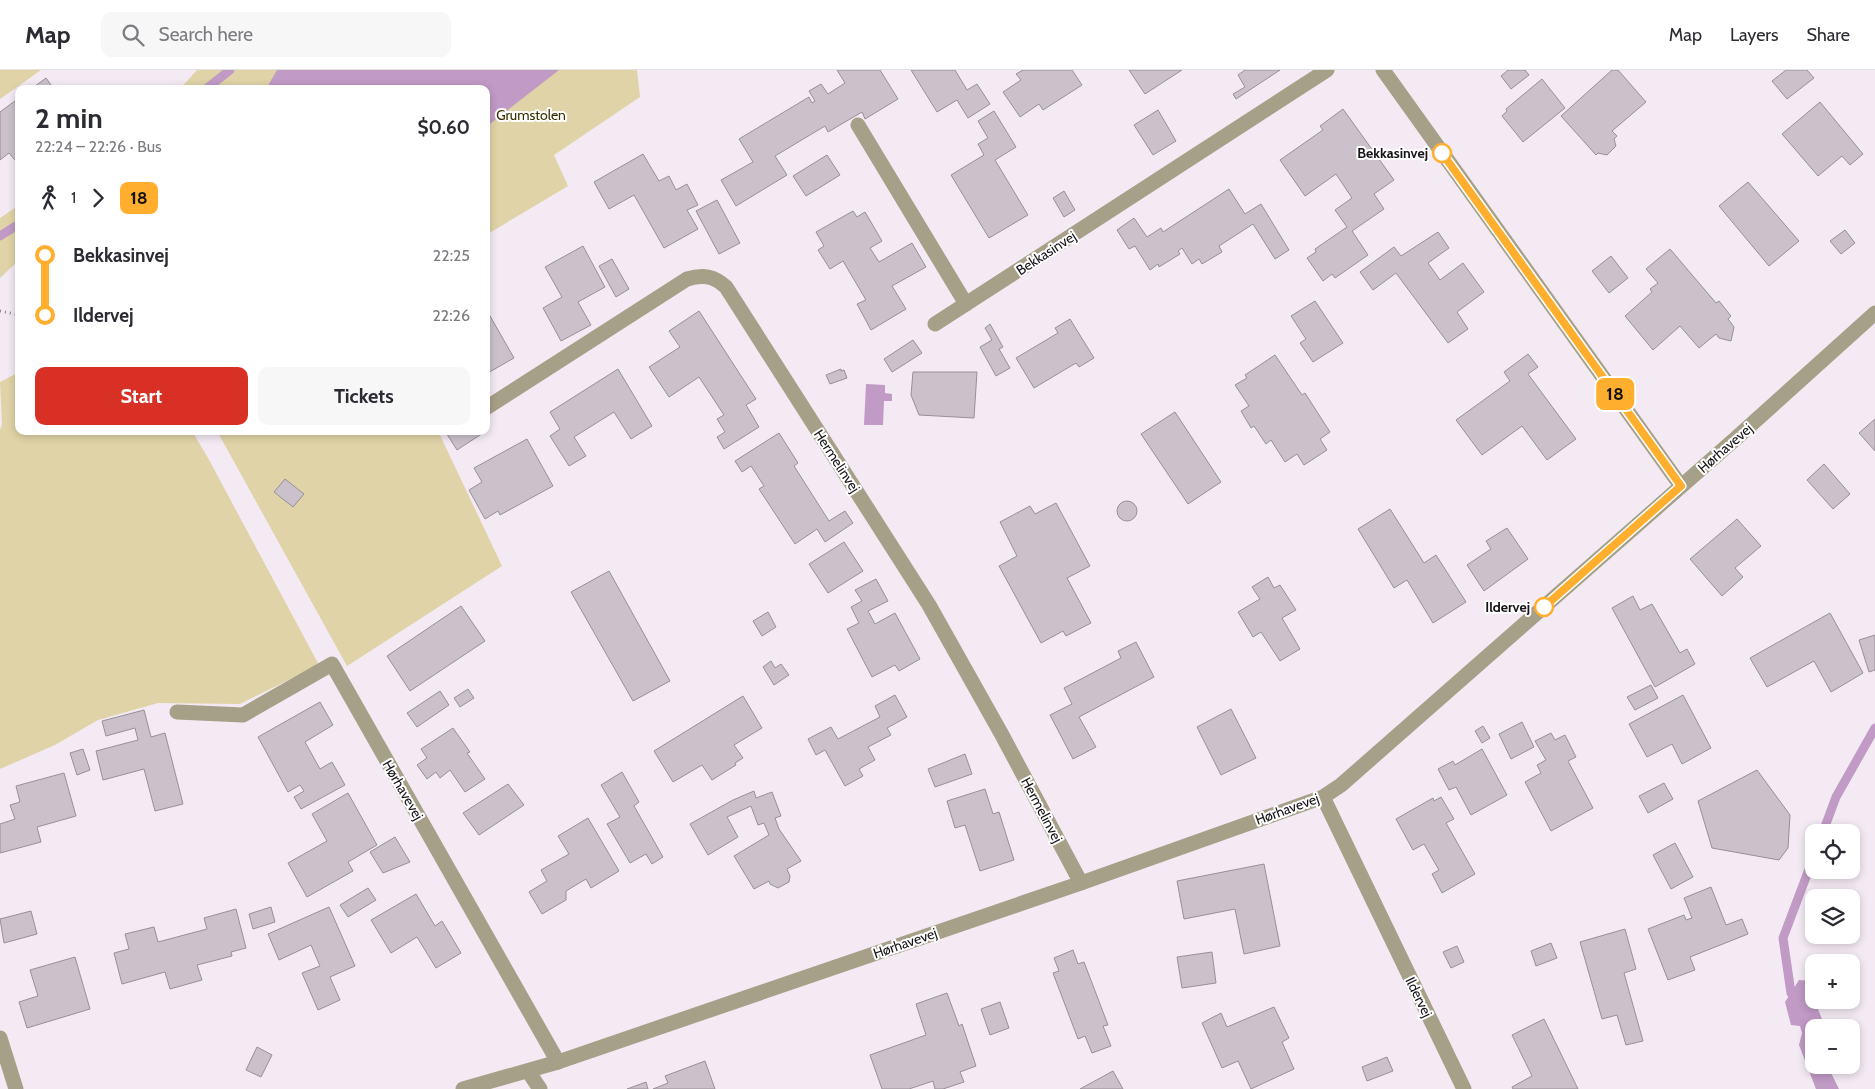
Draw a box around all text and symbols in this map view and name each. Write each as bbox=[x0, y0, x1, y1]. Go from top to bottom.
search box bbox=[101, 12, 451, 57]
text: Map bbox=[25, 20, 71, 49]
icon: search bbox=[119, 21, 147, 49]
text: Search here bbox=[159, 23, 253, 46]
text: Map bbox=[1669, 24, 1702, 46]
text: Layers bbox=[1730, 24, 1779, 46]
text: Share bbox=[1807, 24, 1850, 46]
text: 2 min bbox=[35, 101, 103, 135]
park label: Grumstolen bbox=[496, 106, 566, 124]
text: $0.60 bbox=[417, 116, 470, 139]
text: 22:24 – 22:26 · Bus bbox=[35, 137, 162, 156]
marker: Bekkasinvej bbox=[1432, 143, 1452, 163]
place label: Bekkasinvej bbox=[1357, 144, 1428, 162]
icon: walk bbox=[35, 184, 63, 212]
icon: forward bbox=[84, 184, 112, 212]
text: 18 bbox=[130, 187, 148, 209]
text: 1 bbox=[71, 188, 76, 207]
street label: Bekkasinvej bbox=[1013, 227, 1079, 279]
text: Bekkasinvej bbox=[73, 244, 169, 267]
text: 22:25 bbox=[433, 246, 470, 265]
text: Ildervej bbox=[73, 304, 134, 327]
text: 22:26 bbox=[432, 306, 470, 325]
button: Start bbox=[35, 367, 248, 425]
button: Tickets bbox=[258, 367, 470, 425]
line badge: 18 bbox=[1592, 378, 1638, 410]
text: 18 bbox=[1606, 383, 1624, 405]
street label: Hørhavevej bbox=[1694, 419, 1756, 477]
street label: Hermelinvej bbox=[810, 426, 864, 496]
marker: Ildervej bbox=[1534, 597, 1554, 617]
place label: Ildervej bbox=[1485, 598, 1530, 616]
street label: Hørhavevej bbox=[379, 757, 427, 823]
street label: Hermelinvej bbox=[1017, 774, 1067, 846]
street label: Hørhavevej bbox=[1253, 789, 1321, 829]
map controls bbox=[1805, 824, 1860, 1074]
button: locate bbox=[1805, 824, 1860, 879]
button: layers bbox=[1805, 889, 1860, 944]
street label: Hørhavevej bbox=[871, 924, 939, 962]
button: + bbox=[1805, 954, 1860, 1009]
street label: Ildervej bbox=[1401, 974, 1437, 1020]
button: − bbox=[1805, 1019, 1860, 1074]

